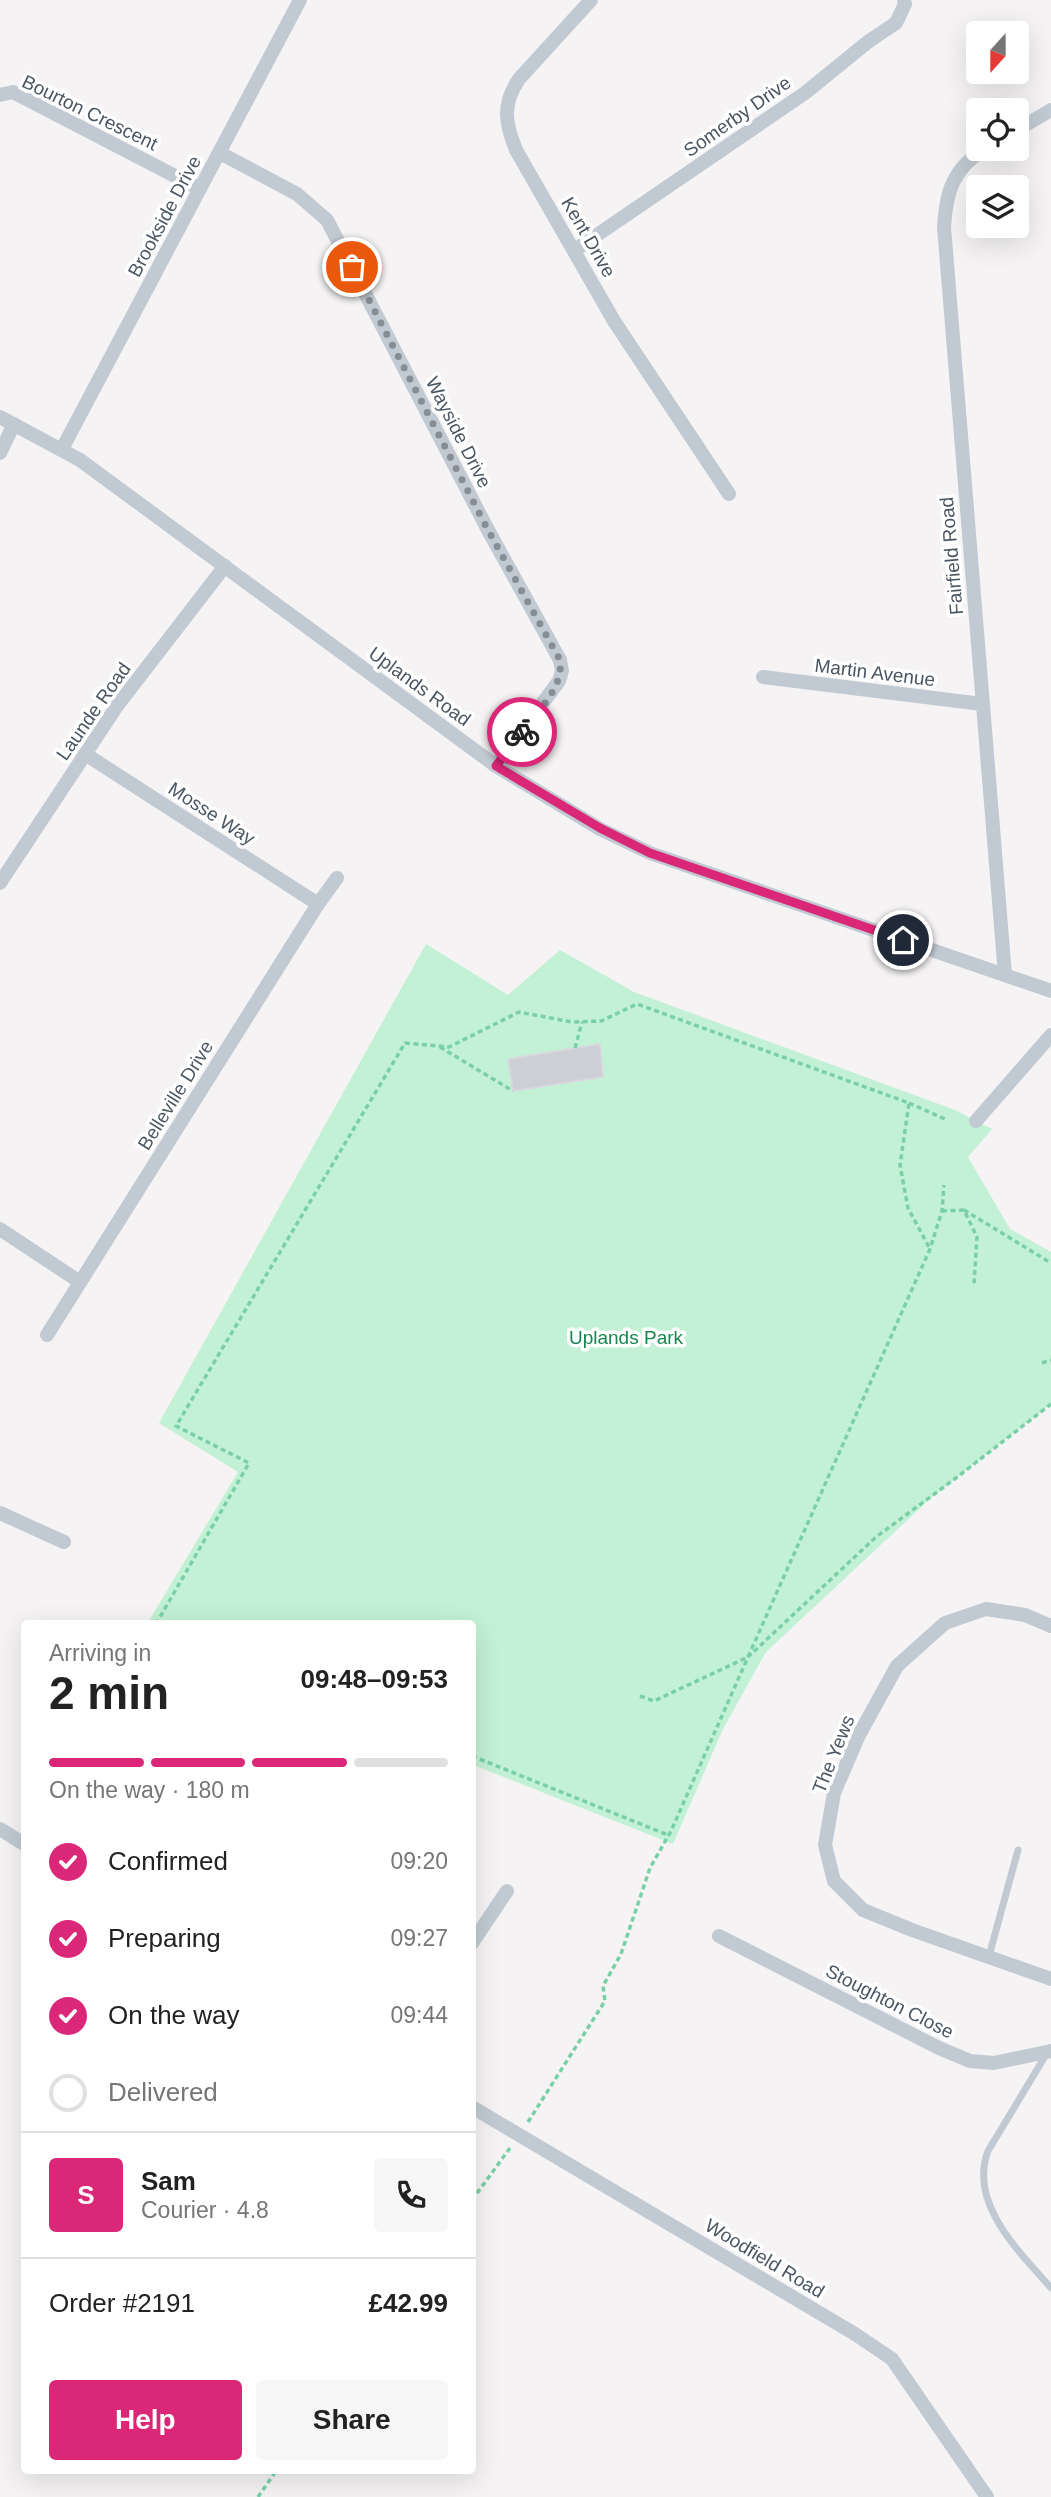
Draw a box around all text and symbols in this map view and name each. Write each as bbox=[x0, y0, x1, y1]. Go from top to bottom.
north arrow bbox=[966, 21, 1029, 84]
map controls bbox=[966, 21, 1029, 238]
street label: Bourton Crescent bbox=[19, 71, 161, 155]
street label: Somerby Drive bbox=[680, 72, 795, 161]
button: locate bbox=[966, 98, 1029, 161]
street label: Brookside Drive bbox=[124, 152, 205, 280]
button: layers bbox=[966, 175, 1029, 238]
street label: Kent Drive bbox=[557, 194, 620, 281]
pin bbox=[322, 237, 382, 297]
icon: bag bbox=[333, 248, 371, 286]
street label: Wayside Drive bbox=[422, 373, 496, 491]
street label: Fairfield Road bbox=[936, 496, 967, 616]
street label: Uplands Road bbox=[365, 643, 475, 730]
street label: Martin Avenue bbox=[814, 655, 936, 690]
street label: Launde Road bbox=[52, 659, 135, 764]
courier bbox=[487, 697, 557, 767]
icon: bike bbox=[503, 713, 541, 751]
street label: Mosse Way bbox=[165, 778, 259, 849]
pin bbox=[873, 910, 933, 970]
icon: home bbox=[884, 921, 922, 959]
street label: Belleville Drive bbox=[134, 1037, 217, 1154]
park label: Uplands Park bbox=[569, 1327, 684, 1348]
text: Arriving in bbox=[49, 1640, 151, 1666]
text: 09:48–09:53 bbox=[301, 1664, 448, 1694]
text: 2 min bbox=[49, 1667, 169, 1719]
street label: The Yews bbox=[808, 1712, 859, 1796]
text: On the way · 180 m bbox=[49, 1777, 250, 1803]
icon: check bbox=[49, 1843, 87, 1881]
text: Confirmed bbox=[108, 1846, 228, 1876]
text: 09:20 bbox=[390, 1848, 448, 1874]
icon: check bbox=[49, 1920, 87, 1958]
text: Preparing bbox=[108, 1923, 221, 1953]
text: 09:27 bbox=[390, 1925, 448, 1951]
street label: Stoughton Close bbox=[822, 1960, 957, 2043]
icon: check bbox=[49, 1997, 87, 2035]
text: On the way bbox=[108, 2000, 240, 2030]
text: 09:44 bbox=[390, 2002, 448, 2028]
text: Delivered bbox=[108, 2077, 218, 2107]
button: phone bbox=[374, 2158, 448, 2232]
text: Sam bbox=[141, 2166, 196, 2196]
text: S bbox=[77, 2180, 95, 2210]
text: Courier · 4.8 bbox=[141, 2197, 269, 2223]
street label: Woodfield Road bbox=[702, 2215, 828, 2302]
text: Order #2191 bbox=[49, 2288, 195, 2318]
text: £42.99 bbox=[368, 2288, 448, 2318]
button: Help bbox=[49, 2380, 242, 2460]
button: Share bbox=[256, 2380, 448, 2460]

